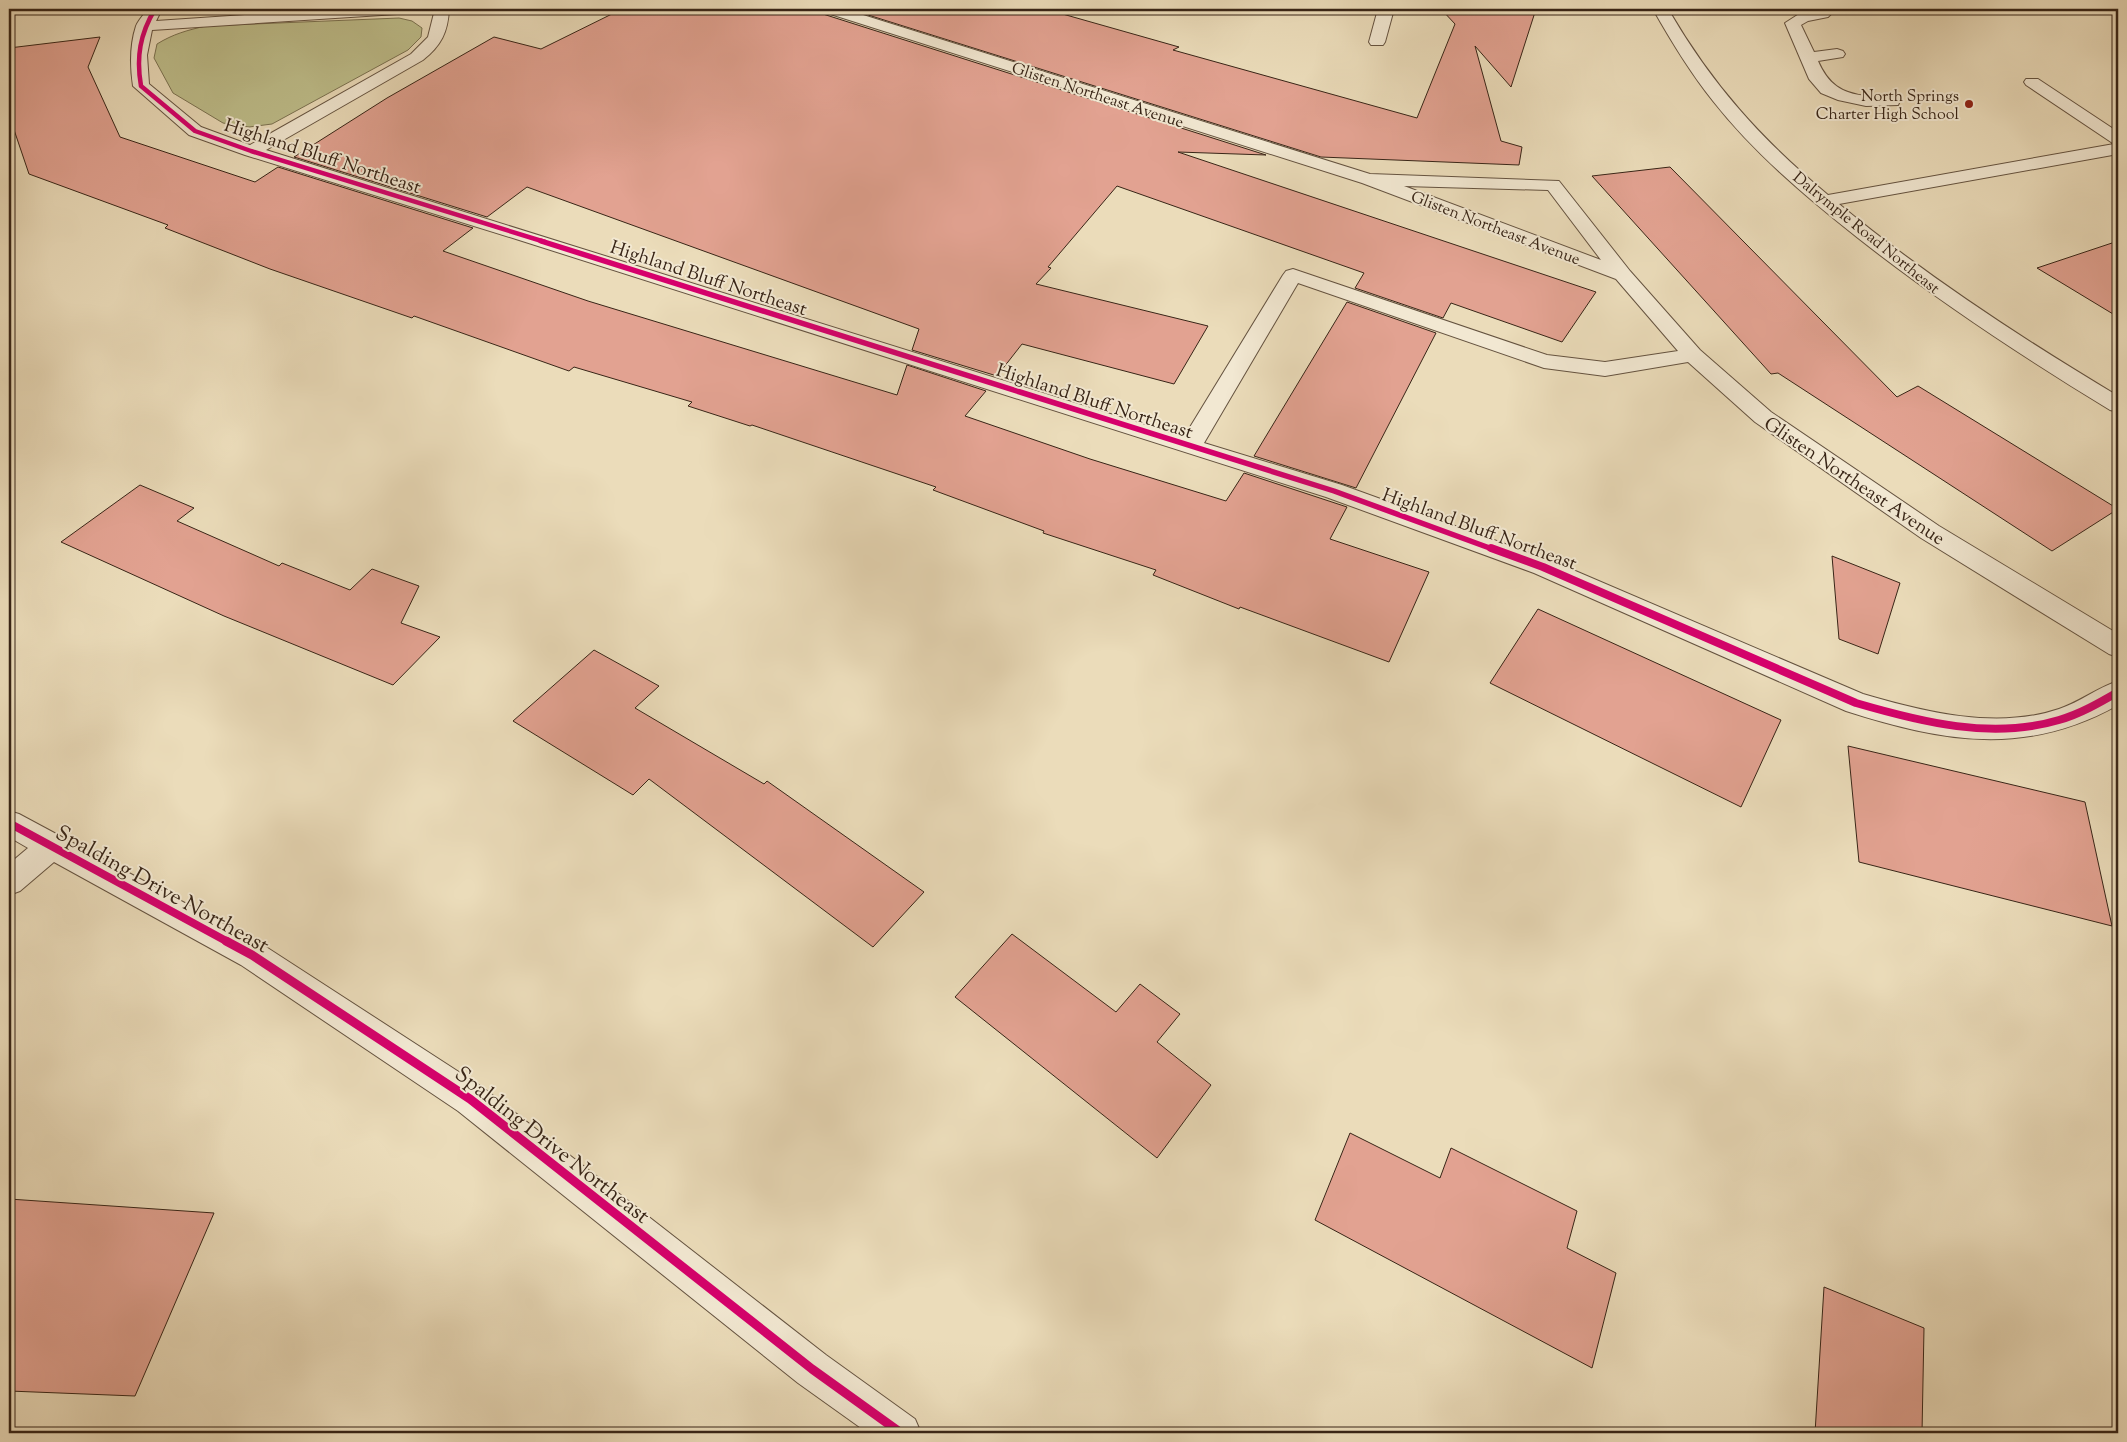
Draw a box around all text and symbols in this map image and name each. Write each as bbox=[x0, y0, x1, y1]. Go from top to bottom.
street label: Glisten Northeast Avenue bbox=[1008, 58, 1186, 135]
place label: North Springs Charter High School bbox=[1816, 86, 1960, 127]
marker: North Springs Charter High School bbox=[1963, 98, 1975, 110]
street label: Highland Bluff Northeast bbox=[220, 113, 425, 202]
street label: Dalrymple Road Northeast bbox=[1787, 167, 1944, 301]
street label: Glisten Northeast Avenue bbox=[1407, 186, 1583, 272]
street label: Highland Bluff Northeast bbox=[606, 235, 811, 324]
street label: Highland Bluff Northeast bbox=[992, 358, 1197, 447]
street label: Glisten Northeast Avenue bbox=[1758, 411, 1950, 553]
street label: Highland Bluff Northeast bbox=[1378, 483, 1581, 578]
street label: Spalding Drive Northeast bbox=[49, 818, 275, 963]
street label: Spalding Drive Northeast bbox=[447, 1060, 656, 1233]

